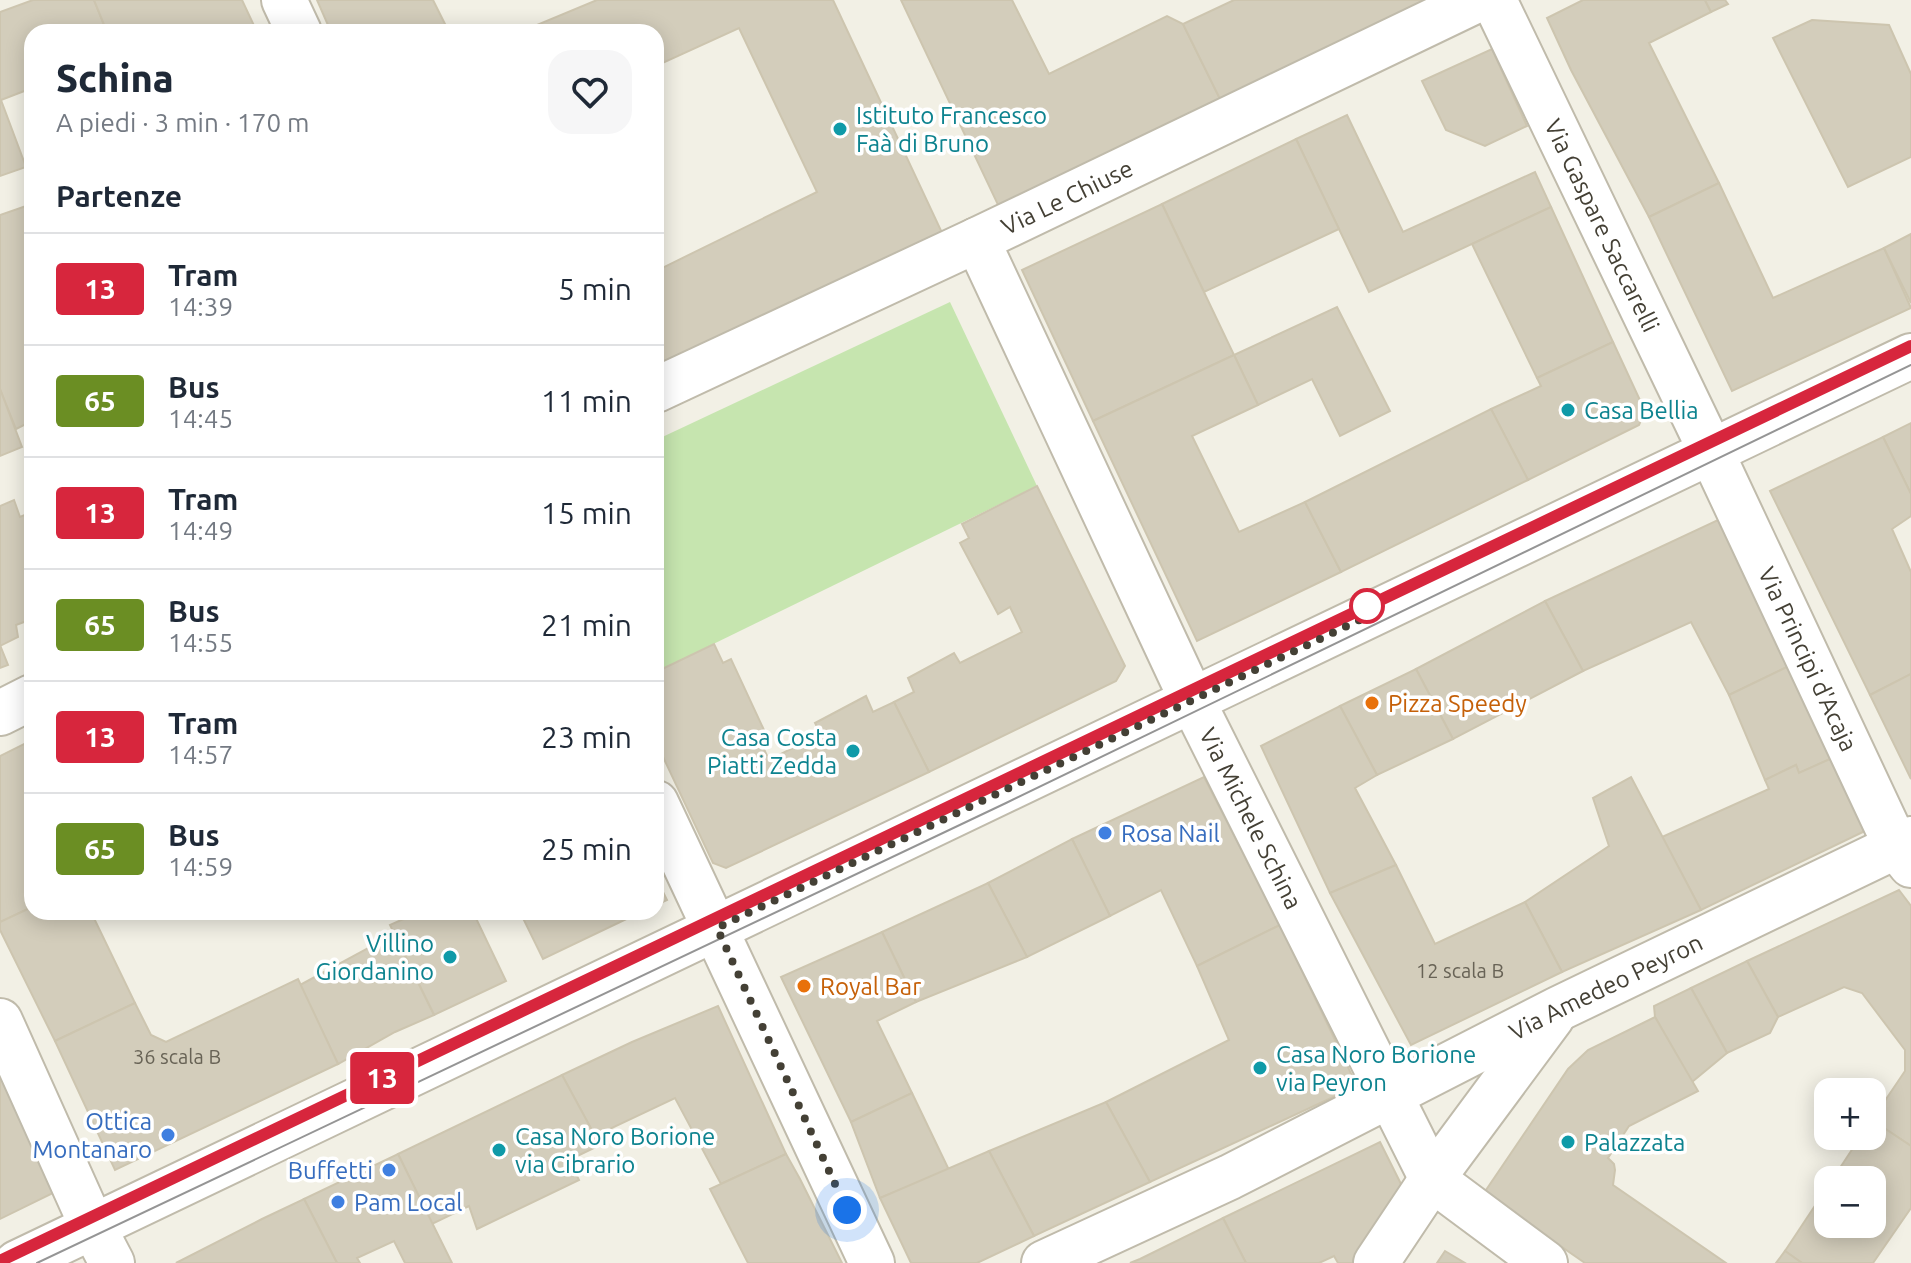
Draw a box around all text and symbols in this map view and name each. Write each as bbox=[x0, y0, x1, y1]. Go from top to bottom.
button: heart bbox=[548, 50, 632, 134]
text: Schina bbox=[56, 57, 174, 99]
place label: Istituto Francesco Faà di Bruno bbox=[856, 102, 1047, 157]
text: A piedi · 3 min · 170 m bbox=[56, 108, 309, 137]
street label: Via Gaspare Saccarelli bbox=[1540, 115, 1665, 336]
marker: Istituto Francesco Faà di Bruno bbox=[831, 120, 849, 138]
street label: Via Le Chiuse bbox=[997, 154, 1137, 240]
text: Partenze bbox=[56, 179, 182, 213]
text: Tram bbox=[168, 258, 238, 292]
text: 5 min bbox=[558, 272, 632, 306]
text: 13 bbox=[84, 273, 116, 304]
text: 14:39 bbox=[168, 292, 233, 321]
text: Bus bbox=[168, 370, 220, 404]
text: 11 min bbox=[541, 384, 632, 418]
text: 65 bbox=[84, 385, 116, 416]
place label: Casa Bellia bbox=[1584, 397, 1699, 424]
marker: Casa Bellia bbox=[1559, 401, 1577, 419]
text: 14:45 bbox=[168, 404, 233, 433]
text: Tram bbox=[168, 482, 238, 516]
text: 15 min bbox=[541, 496, 632, 530]
text: 13 bbox=[84, 497, 116, 528]
text: 14:49 bbox=[168, 516, 233, 545]
street label: Via Principi d'Acaja bbox=[1753, 562, 1863, 755]
unlabelled marker bbox=[1350, 589, 1384, 623]
text: Bus bbox=[168, 594, 220, 628]
text: 21 min bbox=[541, 608, 632, 642]
text: 65 bbox=[84, 609, 116, 640]
text: 14:55 bbox=[168, 628, 233, 657]
place label: Pizza Speedy bbox=[1388, 690, 1527, 717]
marker: Pizza Speedy bbox=[1363, 694, 1381, 712]
text: Tram bbox=[168, 706, 238, 740]
text: 23 min bbox=[541, 720, 632, 754]
text: 13 bbox=[84, 721, 116, 752]
street label: Via Michele Schina bbox=[1195, 723, 1308, 913]
place label: Casa Costa Piatti Zedda bbox=[707, 724, 837, 779]
text: 14:57 bbox=[168, 740, 233, 769]
marker: Casa Costa Piatti Zedda bbox=[844, 742, 862, 760]
text: Bus bbox=[168, 818, 220, 852]
place label: Rosa Nail bbox=[1121, 820, 1220, 847]
marker: Rosa Nail bbox=[1096, 824, 1114, 842]
text: 25 min bbox=[541, 832, 632, 866]
text: 65 bbox=[84, 833, 116, 864]
text: 14:59 bbox=[168, 852, 233, 881]
street label: Via Amedeo Peyron bbox=[1504, 928, 1707, 1045]
place label: Villino Giordanino bbox=[315, 930, 434, 985]
marker: Villino Giordanino bbox=[441, 948, 459, 966]
house number: 12 scala B bbox=[1416, 959, 1504, 982]
place label: Royal Bar bbox=[820, 973, 921, 1000]
marker: Royal Bar bbox=[795, 977, 813, 995]
place label: Casa Noro Borione via Peyron bbox=[1276, 1041, 1476, 1096]
house number: 36 scala B bbox=[133, 1045, 221, 1068]
line badge: 13 bbox=[346, 1052, 418, 1104]
marker: Casa Noro Borione via Peyron bbox=[1251, 1059, 1269, 1077]
text: 13 bbox=[366, 1062, 398, 1093]
map controls bbox=[1814, 1078, 1886, 1238]
button: + bbox=[1814, 1078, 1886, 1150]
place label: Ottica Montanaro bbox=[33, 1108, 152, 1163]
place label: Casa Noro Borione via Cibrario bbox=[515, 1123, 715, 1178]
marker: Ottica Montanaro bbox=[159, 1126, 177, 1144]
place label: Palazzata bbox=[1584, 1129, 1685, 1156]
marker: Palazzata bbox=[1559, 1133, 1577, 1151]
marker: Casa Noro Borione via Cibrario bbox=[490, 1141, 508, 1159]
place label: Buffetti bbox=[288, 1157, 373, 1184]
marker: Buffetti bbox=[380, 1161, 398, 1179]
button: − bbox=[1814, 1166, 1886, 1238]
place label: Pam Local bbox=[354, 1189, 463, 1216]
your location bbox=[827, 1190, 867, 1230]
marker: Pam Local bbox=[329, 1193, 347, 1211]

